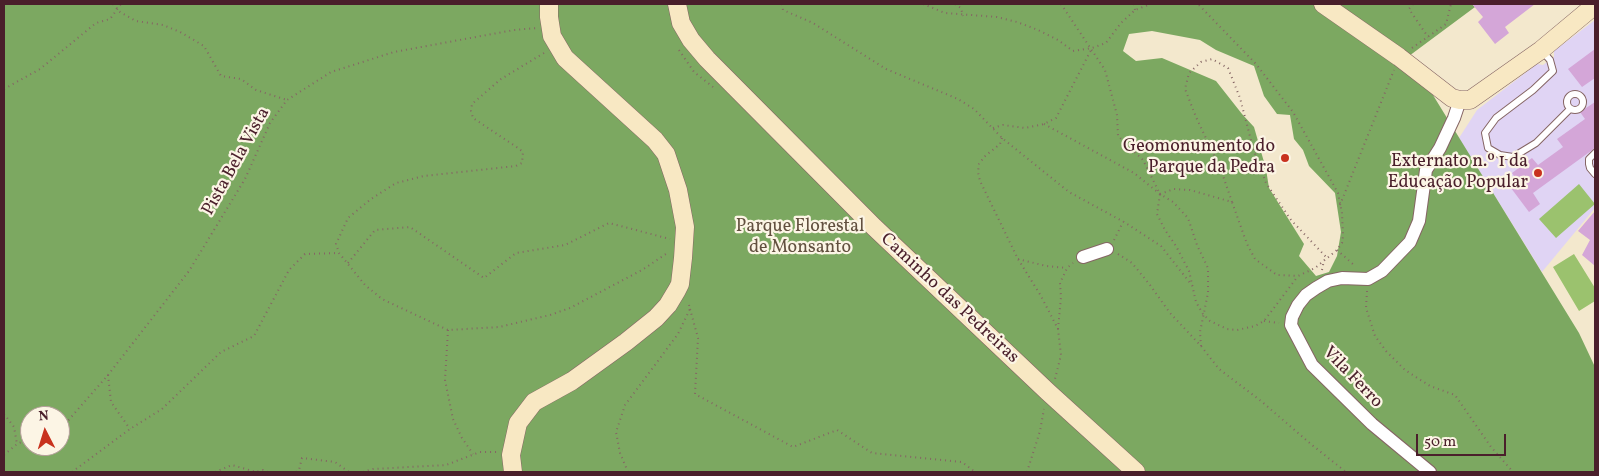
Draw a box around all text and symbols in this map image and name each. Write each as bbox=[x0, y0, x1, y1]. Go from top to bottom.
street label: Pista Bela Vista bbox=[198, 104, 276, 220]
place label: Geomonumento do Parque da Pedra bbox=[1123, 137, 1275, 180]
marker: Geomonumento do Parque da Pedra bbox=[1279, 152, 1291, 164]
place label: Externato n.º 1 da Educação Popular bbox=[1388, 152, 1528, 194]
marker: Externato n.º 1 da Educação Popular bbox=[1532, 167, 1544, 179]
park label: Parque Florestal de Monsanto bbox=[736, 217, 864, 260]
street label: Caminho das Pedreiras bbox=[875, 229, 1023, 369]
street label: Vila Ferro bbox=[1317, 343, 1387, 413]
north arrow bbox=[20, 406, 70, 456]
text: N bbox=[38, 407, 50, 426]
scale bar bbox=[1419, 424, 1509, 456]
text: 50 m bbox=[1424, 432, 1456, 453]

